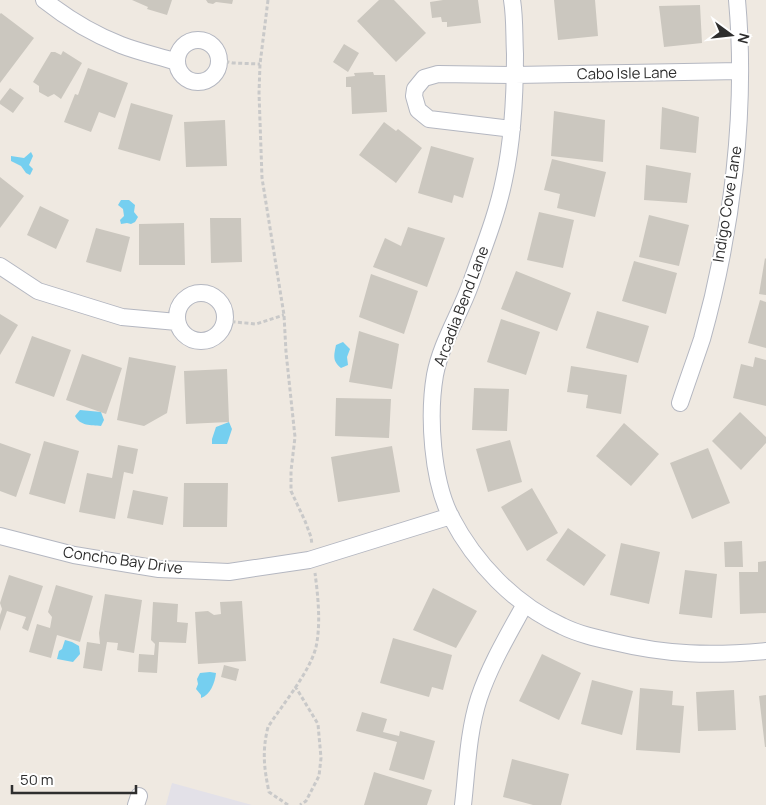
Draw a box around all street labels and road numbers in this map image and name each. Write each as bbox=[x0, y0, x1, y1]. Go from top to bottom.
street label: Cabo Isle Lane bbox=[577, 62, 677, 84]
street label: Indigo Cove Lane bbox=[707, 144, 747, 264]
street label: Arcadia Bend Lane bbox=[428, 243, 494, 369]
street label: Concho Bay Drive bbox=[62, 541, 184, 579]

